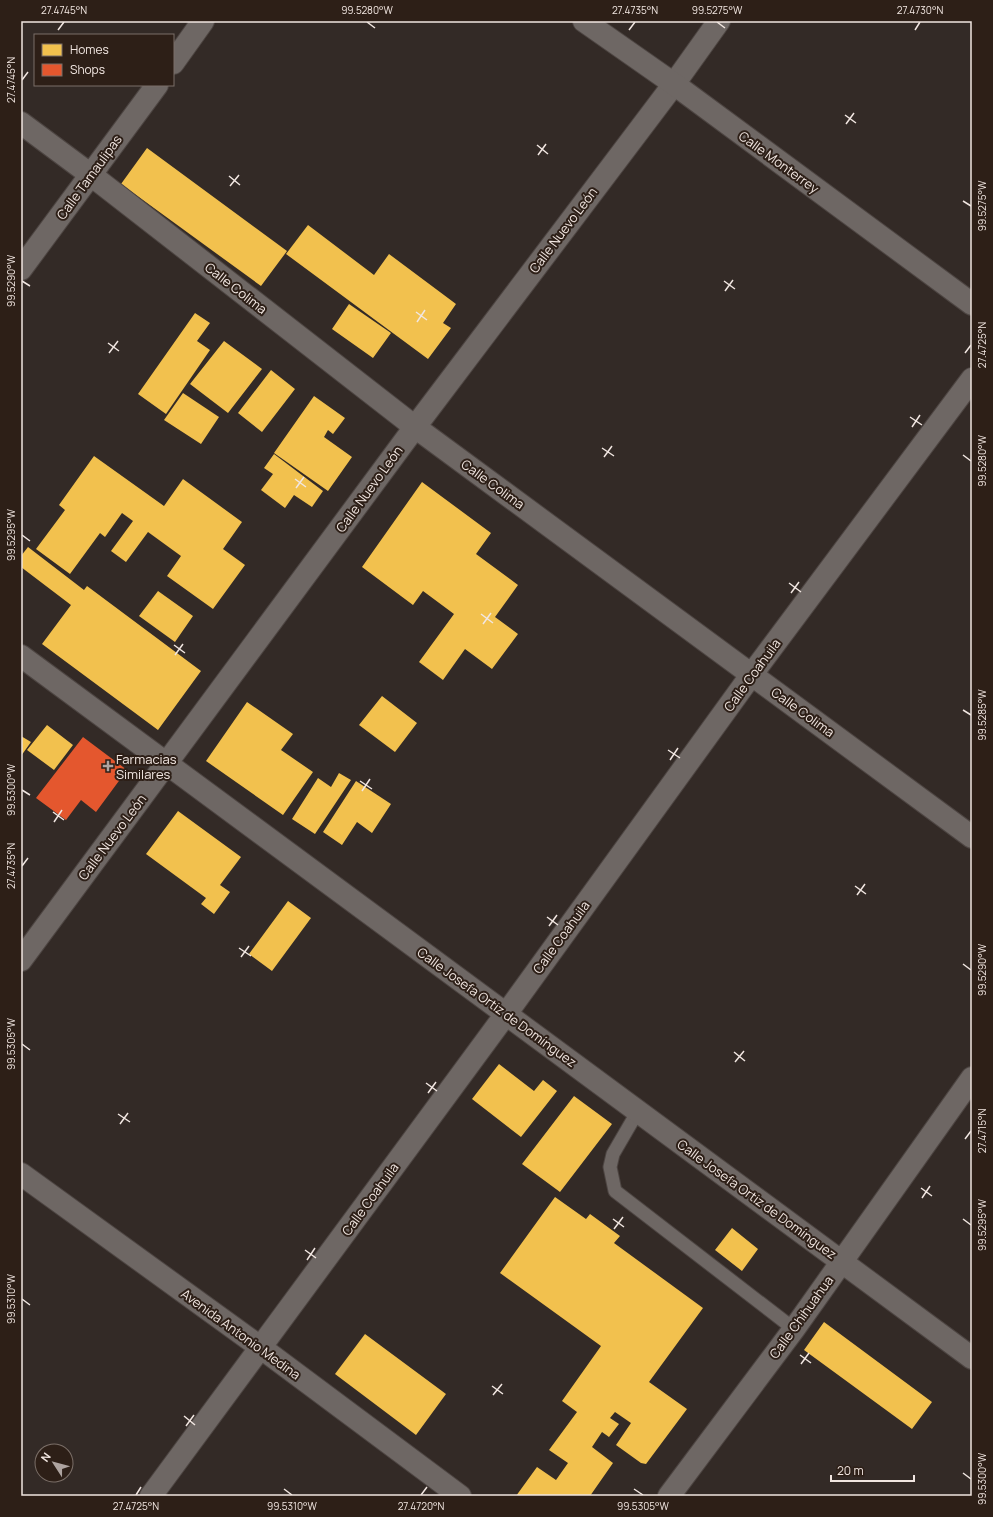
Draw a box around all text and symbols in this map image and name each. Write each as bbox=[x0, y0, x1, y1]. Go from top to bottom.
text: 27.4745°N bbox=[41, 3, 87, 17]
text: 99.5280°W bbox=[341, 3, 393, 17]
text: 27.4735°N bbox=[612, 3, 658, 17]
text: 99.5275°W bbox=[692, 3, 743, 17]
text: 27.4730°N bbox=[897, 3, 943, 17]
legend bbox=[34, 34, 174, 86]
text: Homes bbox=[70, 41, 109, 58]
text: 27.4745°N bbox=[4, 57, 18, 103]
text: Shops bbox=[70, 61, 105, 78]
street label: Calle Monterrey bbox=[735, 127, 823, 197]
street label: Calle Tamaulipas bbox=[52, 131, 126, 223]
text: 99.5275°W bbox=[975, 180, 989, 231]
street label: Calle Nuevo León bbox=[525, 183, 601, 277]
text: 99.5290°W bbox=[4, 254, 18, 307]
street label: Calle Colima bbox=[201, 258, 271, 318]
text: 27.4725°N bbox=[975, 322, 989, 368]
text: 99.5280°W bbox=[975, 435, 989, 487]
street label: Calle Nuevo León bbox=[331, 442, 407, 536]
street label: Calle Colima bbox=[458, 455, 528, 513]
text: 99.5295°W bbox=[4, 508, 18, 561]
street label: Calle Coahuila bbox=[720, 635, 784, 715]
street label: Calle Colima bbox=[768, 683, 838, 741]
text: 99.5285°W bbox=[975, 689, 989, 741]
place label: Farmacias Similares bbox=[116, 750, 177, 783]
marker: Farmacias Similares bbox=[103, 761, 113, 771]
text: 99.5300°W bbox=[4, 763, 18, 816]
street label: Calle Nuevo León bbox=[74, 790, 150, 884]
text: 27.4735°N bbox=[4, 843, 18, 889]
street label: Calle Coahuila bbox=[529, 897, 593, 977]
street label: Calle Josefa Ortiz de Domínguez bbox=[414, 943, 580, 1071]
text: 99.5290°W bbox=[975, 943, 989, 996]
text: 99.5305°W bbox=[4, 1017, 18, 1070]
text: 27.4715°N bbox=[975, 1109, 989, 1153]
street label: Calle Josefa Ortiz de Domínguez bbox=[674, 1135, 840, 1263]
street label: Calle Coahuila bbox=[338, 1159, 402, 1239]
text: 99.5295°W bbox=[975, 1198, 989, 1251]
street label: Calle Chihuahua bbox=[765, 1272, 837, 1362]
text: 99.5310°W bbox=[4, 1273, 18, 1324]
street label: Avenida Antonio Medina bbox=[178, 1285, 304, 1383]
north arrow bbox=[34, 1443, 74, 1483]
text: N bbox=[37, 1449, 54, 1464]
text: 99.5300°W bbox=[975, 1452, 989, 1505]
scale bar bbox=[831, 1457, 914, 1483]
text: 20 m bbox=[837, 1462, 864, 1479]
text: 27.4725°N bbox=[113, 1499, 159, 1513]
text: 99.5310°W bbox=[267, 1499, 318, 1513]
text: 27.4720°N bbox=[398, 1499, 444, 1513]
text: 99.5305°W bbox=[617, 1499, 670, 1513]

